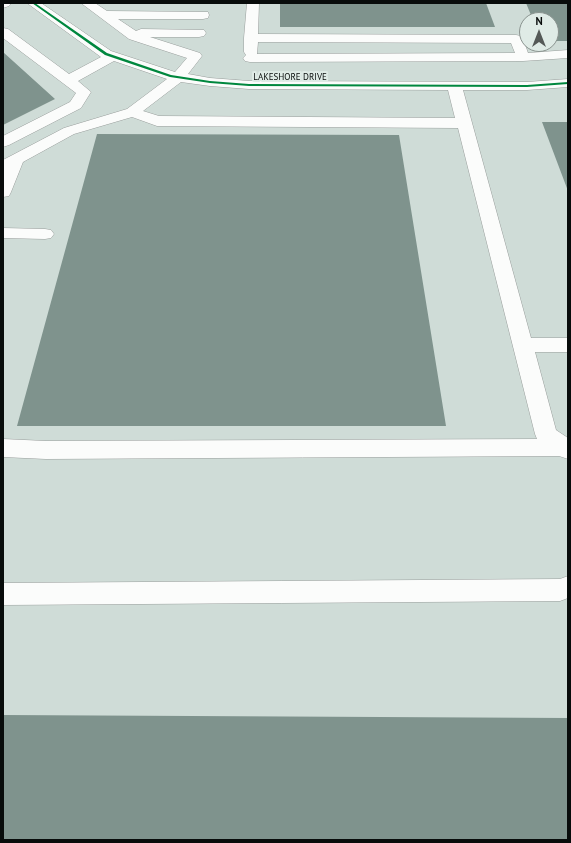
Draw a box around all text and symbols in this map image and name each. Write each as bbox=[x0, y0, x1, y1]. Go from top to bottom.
north arrow bbox=[519, 12, 559, 52]
text: N bbox=[535, 14, 543, 28]
street label: LAKESHORE DRIVE bbox=[253, 72, 327, 82]

